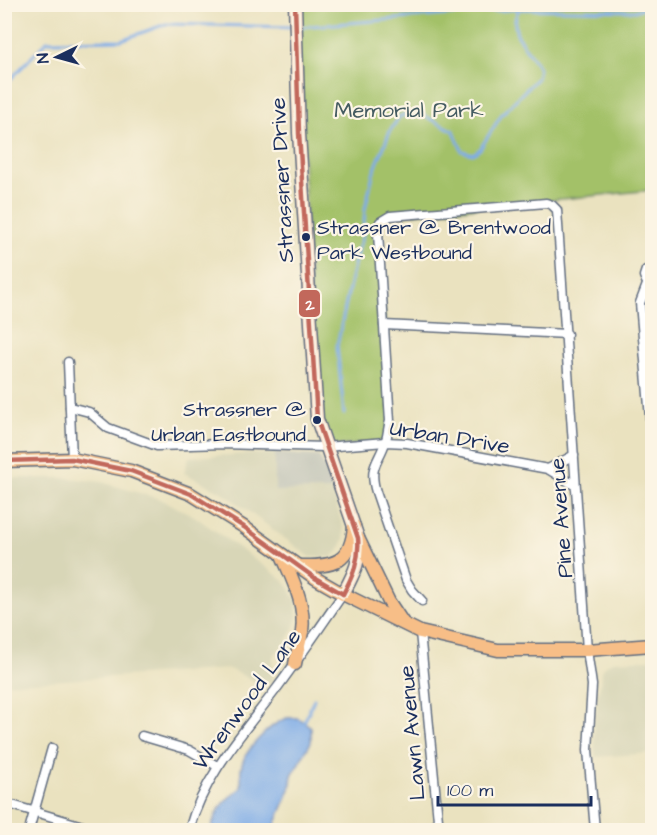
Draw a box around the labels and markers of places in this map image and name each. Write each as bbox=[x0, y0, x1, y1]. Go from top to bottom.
place label: Strassner @ Brentwood Park Westbound bbox=[317, 214, 551, 267]
marker: Strassner @ Brentwood Park Westbound bbox=[300, 231, 312, 243]
place label: Strassner @ Urban Eastbound bbox=[151, 396, 306, 449]
marker: Strassner @ Urban Eastbound bbox=[311, 414, 323, 426]

